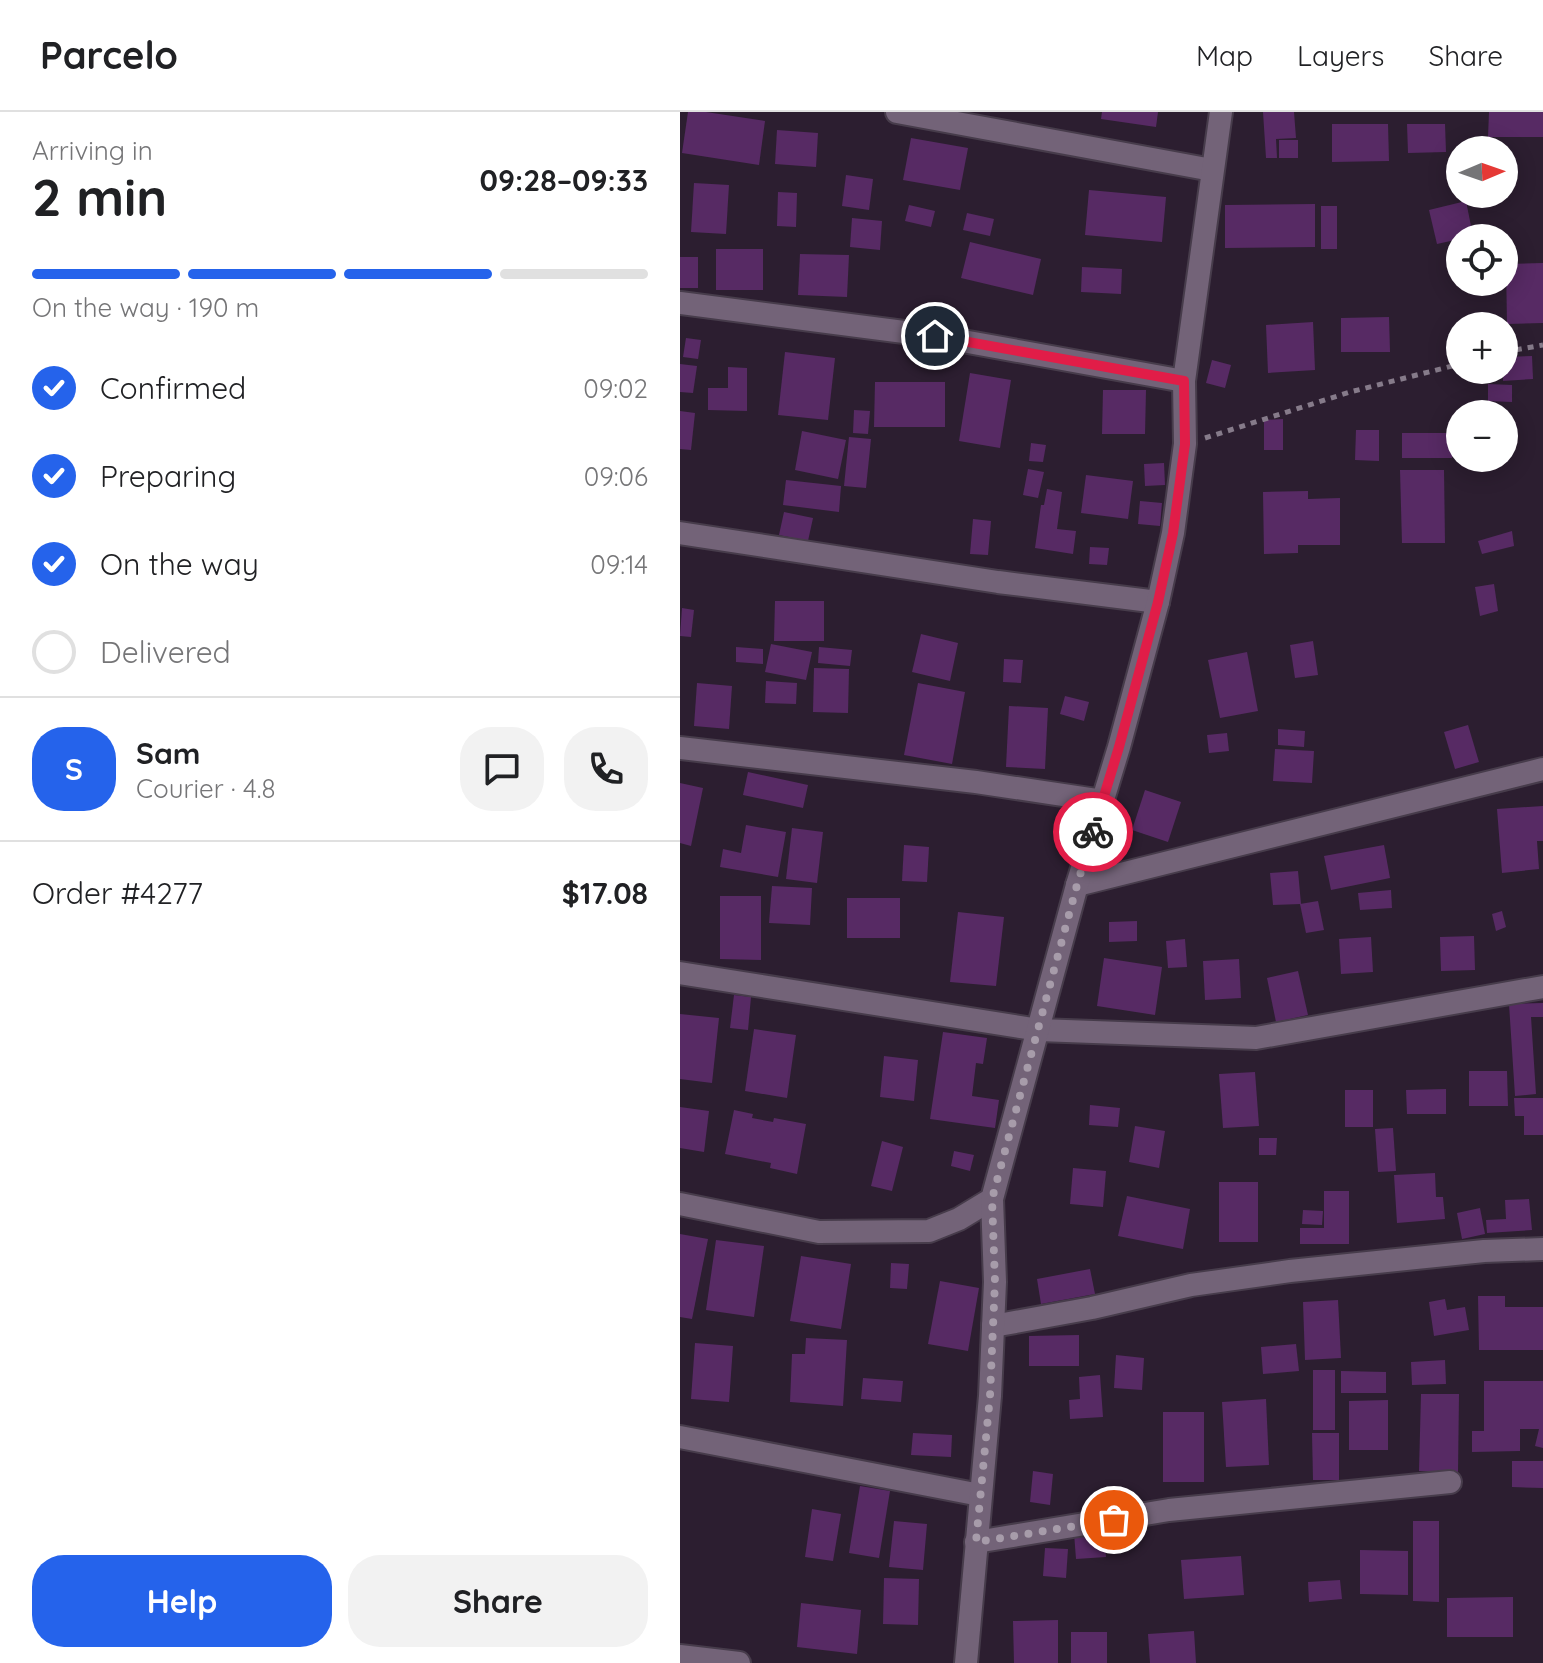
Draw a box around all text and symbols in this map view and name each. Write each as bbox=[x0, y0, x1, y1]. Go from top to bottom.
text: Parcelo bbox=[40, 31, 178, 79]
text: Map bbox=[1196, 38, 1253, 73]
text: Layers bbox=[1297, 38, 1384, 73]
text: Share bbox=[1428, 38, 1503, 73]
text: Arriving in bbox=[32, 134, 153, 167]
north arrow bbox=[1446, 136, 1518, 208]
map controls bbox=[1446, 136, 1518, 472]
text: 09:28–09:33 bbox=[479, 161, 648, 199]
text: 2 min bbox=[32, 164, 167, 229]
button: locate bbox=[1446, 224, 1518, 296]
text: On the way · 190 m bbox=[32, 291, 259, 324]
pin bbox=[901, 302, 969, 370]
button: + bbox=[1446, 312, 1518, 384]
icon: home bbox=[913, 314, 957, 358]
icon: check bbox=[32, 366, 76, 410]
text: Confirmed bbox=[100, 369, 246, 407]
text: 09:02 bbox=[583, 372, 648, 405]
button: − bbox=[1446, 400, 1518, 472]
icon: check bbox=[32, 454, 76, 498]
text: Preparing bbox=[100, 457, 236, 495]
text: 09:06 bbox=[584, 460, 648, 493]
icon: check bbox=[32, 542, 76, 586]
text: On the way bbox=[100, 545, 259, 583]
text: 09:14 bbox=[590, 548, 648, 581]
text: Delivered bbox=[100, 633, 231, 671]
button: chat bbox=[460, 727, 544, 811]
button: phone bbox=[564, 727, 648, 811]
text: Sam bbox=[136, 734, 200, 772]
text: S bbox=[65, 750, 83, 788]
text: Courier · 4.8 bbox=[136, 772, 275, 805]
courier bbox=[1053, 792, 1133, 872]
icon: bike bbox=[1071, 810, 1115, 854]
text: Order #4277 bbox=[32, 874, 203, 912]
text: $17.08 bbox=[562, 874, 648, 912]
pin bbox=[1080, 1486, 1148, 1554]
icon: bag bbox=[1092, 1498, 1136, 1542]
button: Help bbox=[32, 1555, 332, 1647]
button: Share bbox=[348, 1555, 648, 1647]

